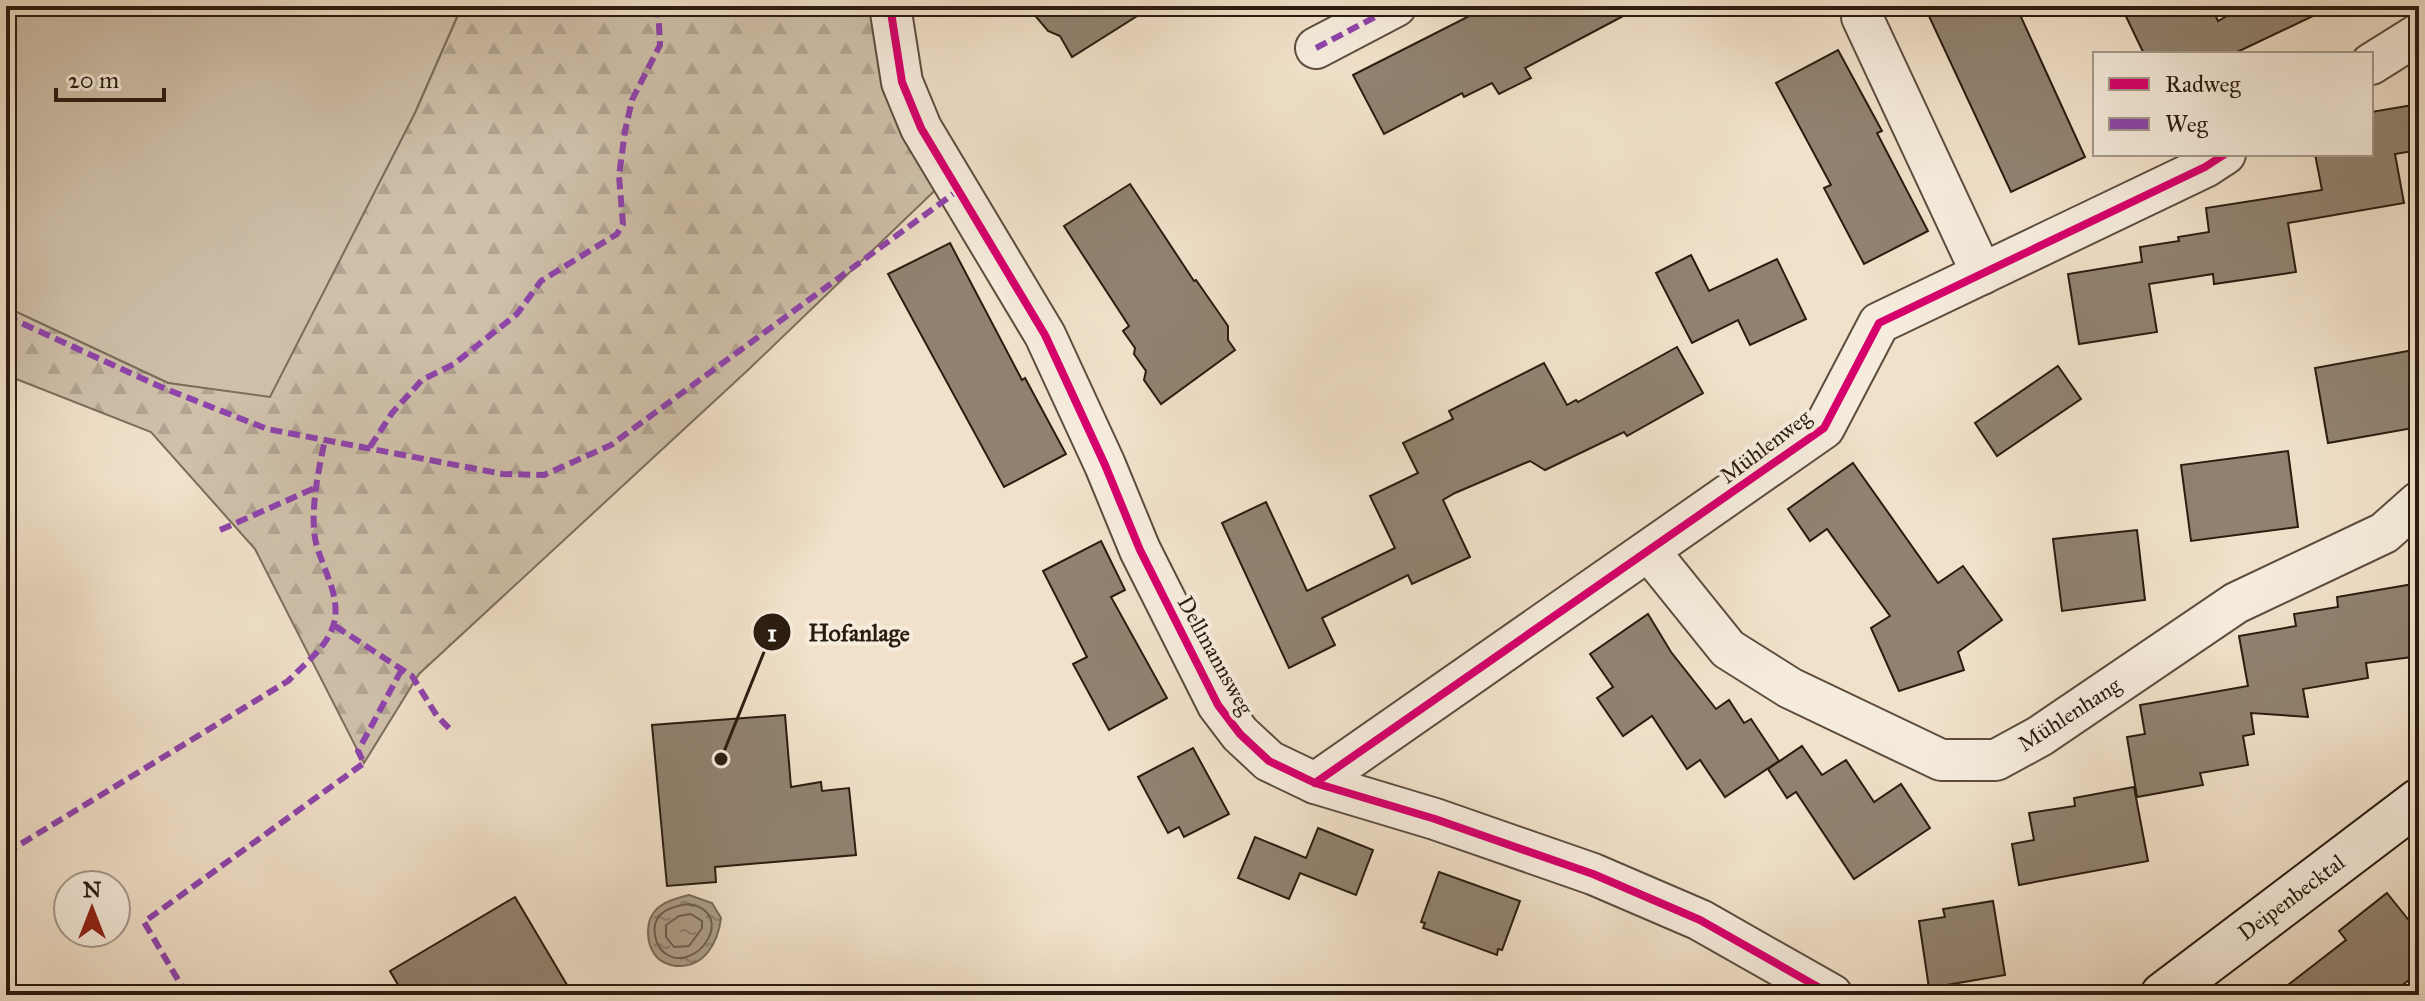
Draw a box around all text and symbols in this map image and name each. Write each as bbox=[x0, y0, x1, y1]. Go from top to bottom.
scale bar bbox=[56, 52, 164, 102]
legend bbox=[2093, 52, 2373, 156]
text: 20 m bbox=[68, 65, 119, 95]
text: Radweg bbox=[2165, 69, 2241, 99]
text: Weg bbox=[2165, 109, 2209, 139]
street label: Mühlenweg bbox=[1715, 403, 1817, 489]
street label: Dellmannsweg bbox=[1172, 591, 1260, 720]
callout: Hofanlage bbox=[752, 608, 926, 656]
text: 1 bbox=[767, 618, 777, 648]
text: Hofanlage bbox=[808, 618, 910, 648]
street label: Mühlenhang bbox=[2013, 671, 2126, 758]
street label: Deipenbecktal bbox=[2233, 848, 2350, 946]
north arrow bbox=[52, 869, 132, 949]
text: N bbox=[83, 876, 102, 903]

